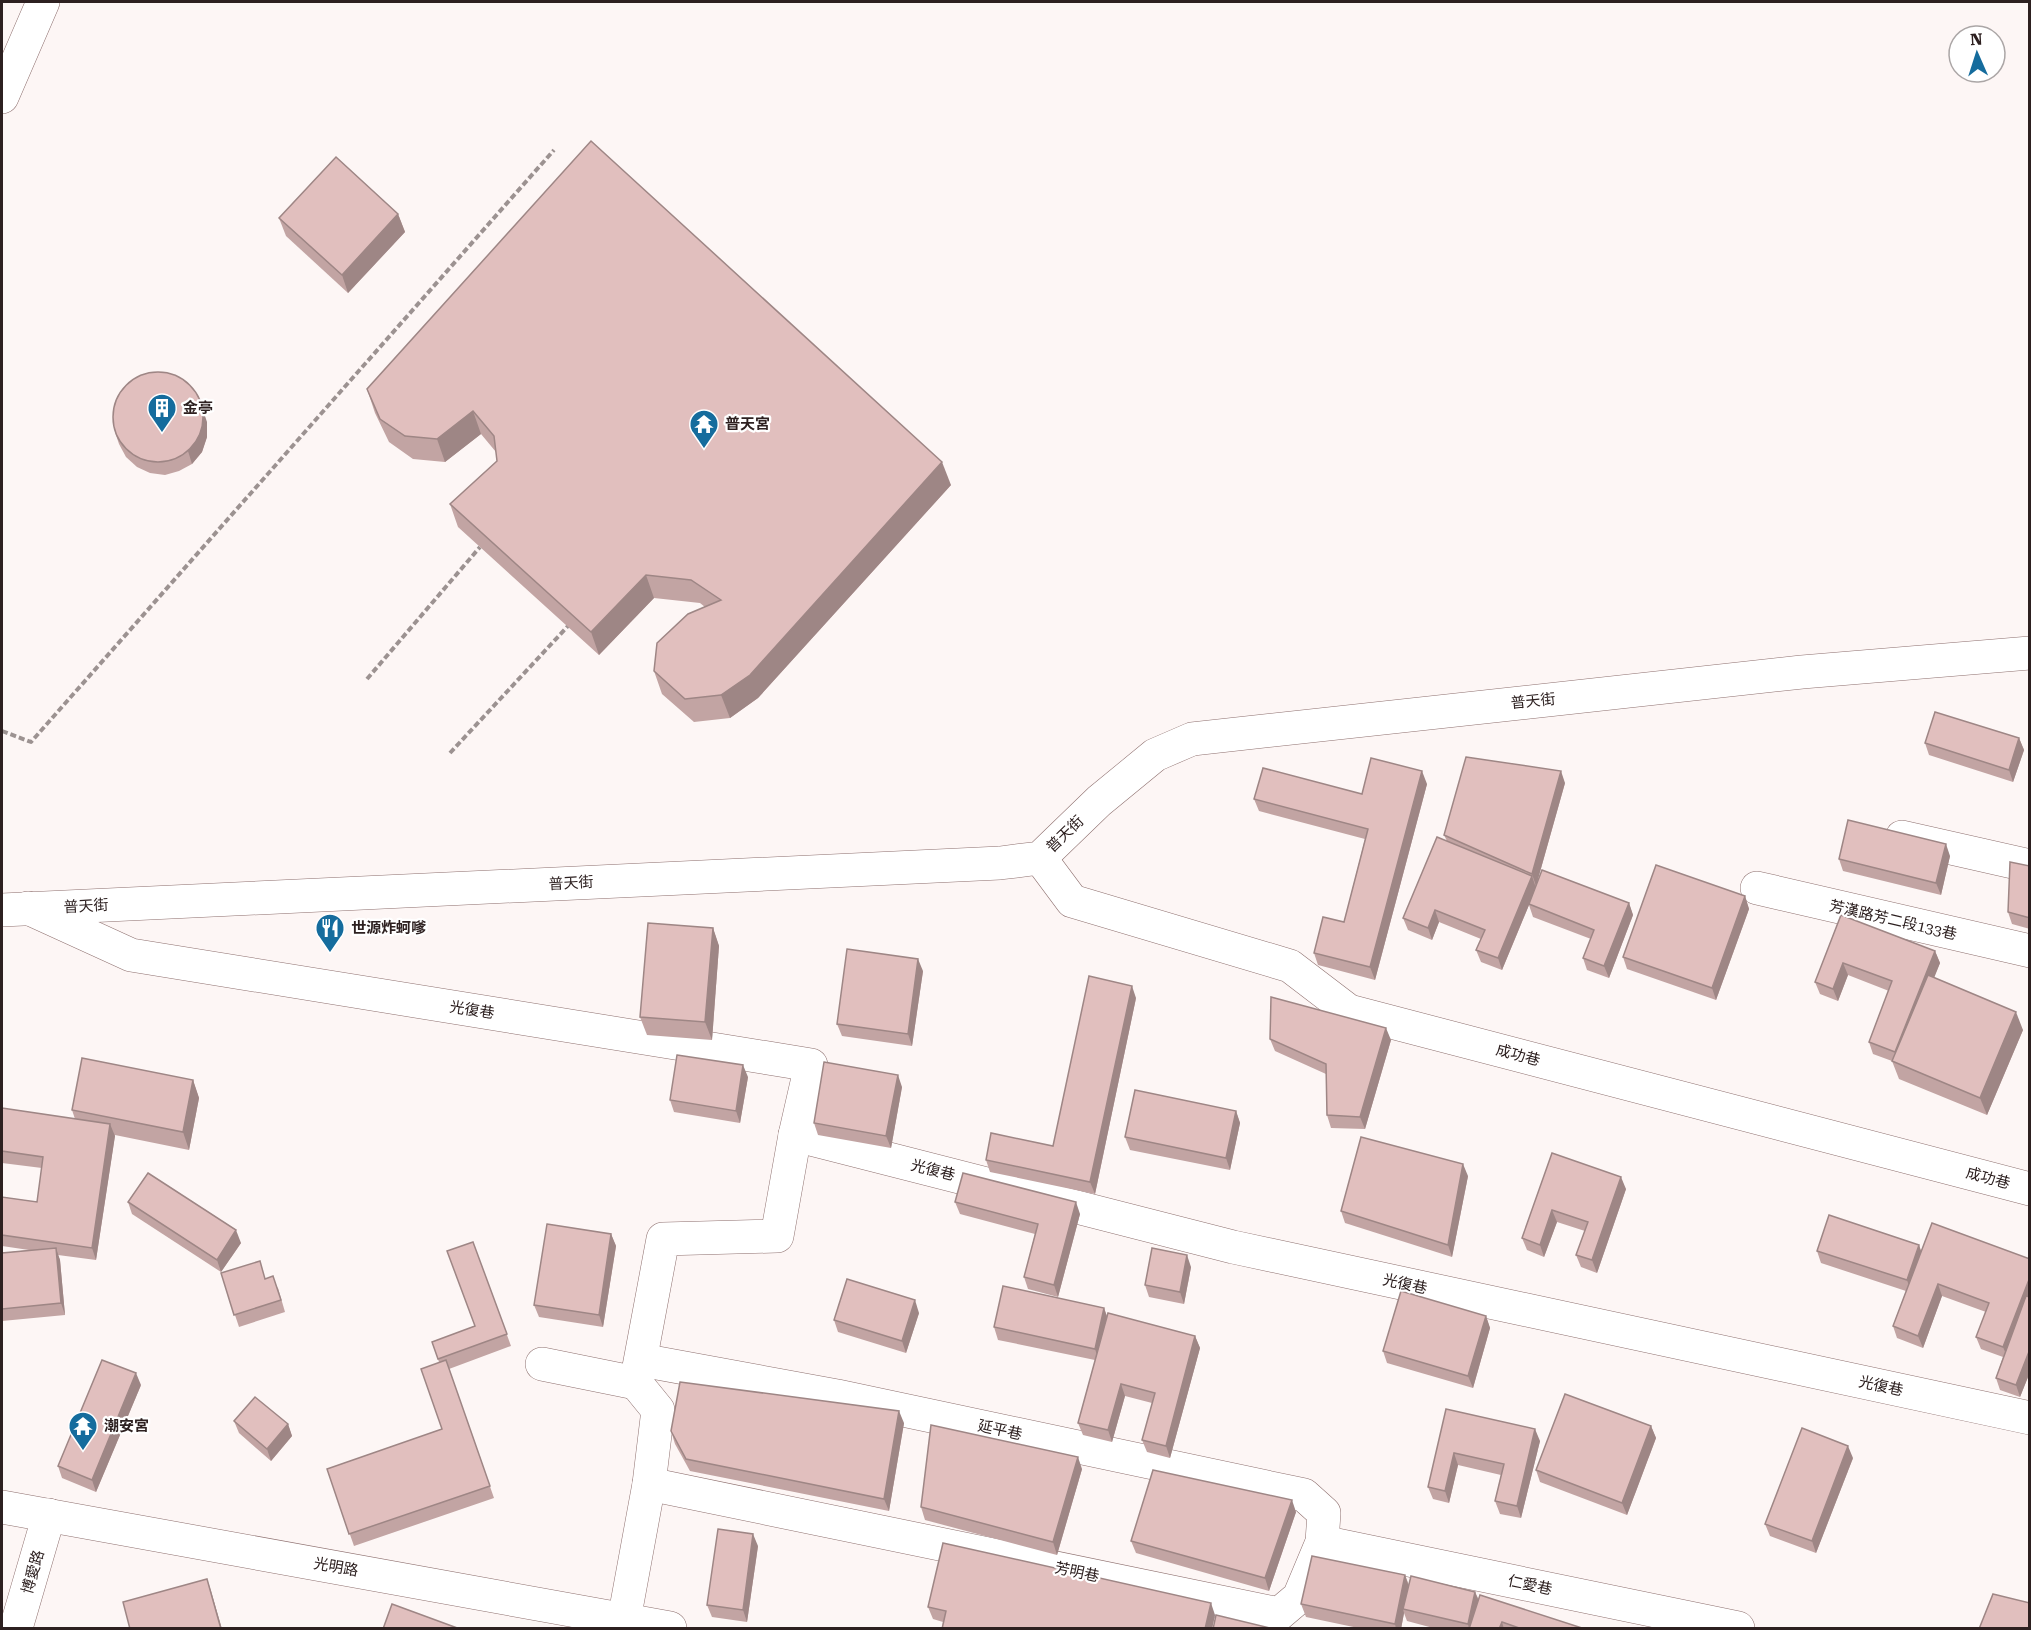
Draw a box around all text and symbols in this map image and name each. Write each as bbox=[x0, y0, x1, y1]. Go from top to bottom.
north arrow bbox=[1947, 24, 2007, 84]
text: N bbox=[1970, 30, 1983, 49]
building icon: 金亭 bbox=[146, 392, 178, 434]
place label: 金亭 bbox=[183, 399, 213, 417]
temple icon: 普天宮 bbox=[688, 408, 720, 450]
place label: 普天宮 bbox=[725, 415, 770, 433]
street label: 普天街 bbox=[1510, 690, 1556, 712]
street label: 普天街 bbox=[1043, 812, 1087, 856]
street label: 普天街 bbox=[548, 873, 594, 893]
street label: 普天街 bbox=[63, 896, 109, 916]
street label: 芳漢路芳二段133巷 bbox=[1828, 897, 1958, 943]
restaurant icon: 世源炸蚵嗲 bbox=[314, 912, 346, 954]
place label: 世源炸蚵嗲 bbox=[351, 919, 426, 937]
street label: 光復巷 bbox=[448, 998, 496, 1022]
street label: 成功巷 bbox=[1494, 1040, 1542, 1070]
street label: 光復巷 bbox=[909, 1156, 957, 1184]
street label: 成功巷 bbox=[1964, 1163, 2012, 1193]
street label: 光復巷 bbox=[1381, 1271, 1429, 1297]
street label: 光復巷 bbox=[1857, 1373, 1905, 1399]
temple icon: 潮安宮 bbox=[67, 1410, 99, 1452]
place label: 潮安宮 bbox=[104, 1417, 149, 1435]
street label: 延平巷 bbox=[976, 1417, 1024, 1443]
street label: 博愛路 bbox=[18, 1548, 48, 1596]
street label: 光明路 bbox=[312, 1554, 360, 1580]
street label: 芳明巷 bbox=[1053, 1559, 1101, 1585]
street label: 仁愛巷 bbox=[1506, 1572, 1554, 1598]

